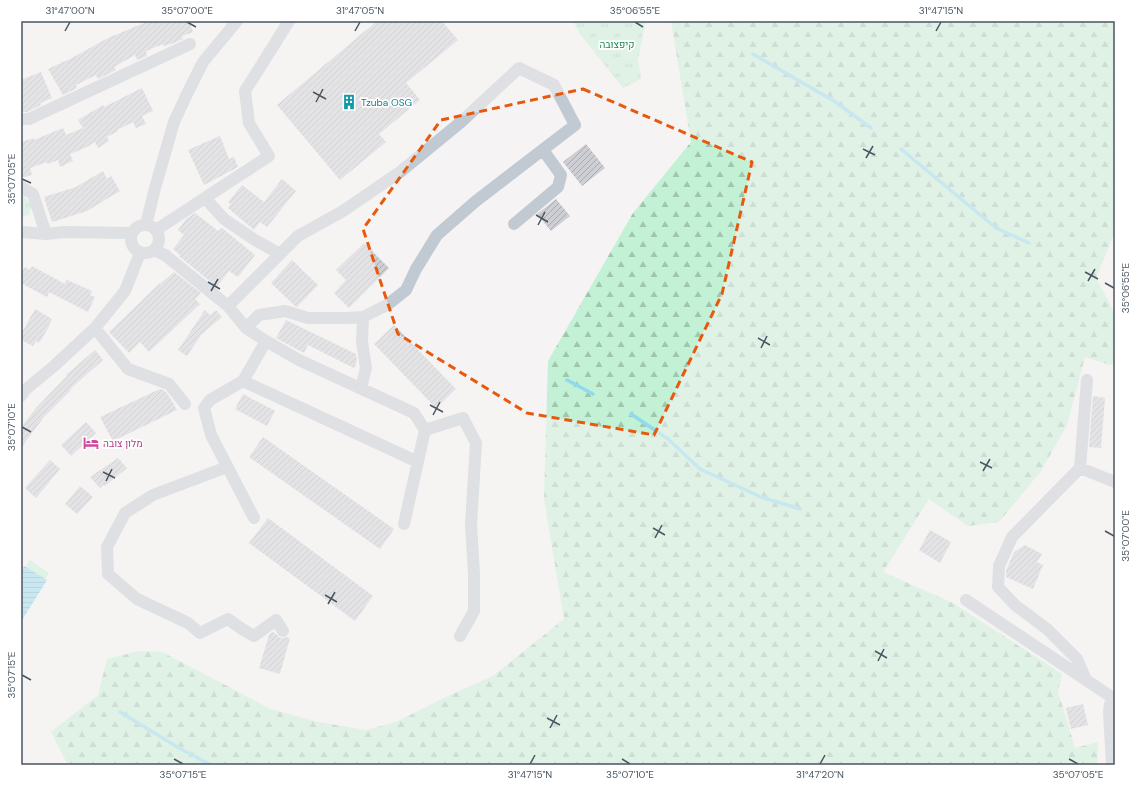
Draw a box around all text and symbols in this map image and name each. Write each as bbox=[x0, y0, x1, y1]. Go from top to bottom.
text: 31°47'00"N bbox=[45, 4, 95, 17]
text: 35°07'00"E bbox=[161, 4, 213, 17]
text: 31°47'05"N bbox=[336, 4, 384, 17]
text: 35°06'55"E bbox=[610, 4, 661, 17]
text: 31°47'15"N bbox=[919, 4, 963, 17]
park label: קיפצובה bbox=[599, 38, 635, 51]
building icon: Tzuba OSG bbox=[340, 93, 358, 111]
place label: Tzuba OSG bbox=[361, 96, 412, 109]
text: 35°07'05"E bbox=[5, 153, 18, 204]
text: 35°06'55"E bbox=[1119, 262, 1132, 313]
text: 35°07'10"E bbox=[5, 403, 18, 451]
hotel icon: מלון צובה bbox=[82, 434, 100, 452]
place label: מלון צובה bbox=[103, 437, 143, 450]
text: 35°07'00"E bbox=[1119, 510, 1132, 562]
text: 35°07'15"E bbox=[5, 651, 18, 698]
text: 35°07'15"E bbox=[160, 768, 207, 781]
text: 31°47'15"N bbox=[508, 768, 552, 781]
text: 35°07'10"E bbox=[606, 768, 654, 781]
text: 31°47'20"N bbox=[796, 768, 844, 781]
text: 35°07'05"E bbox=[1053, 768, 1104, 781]

